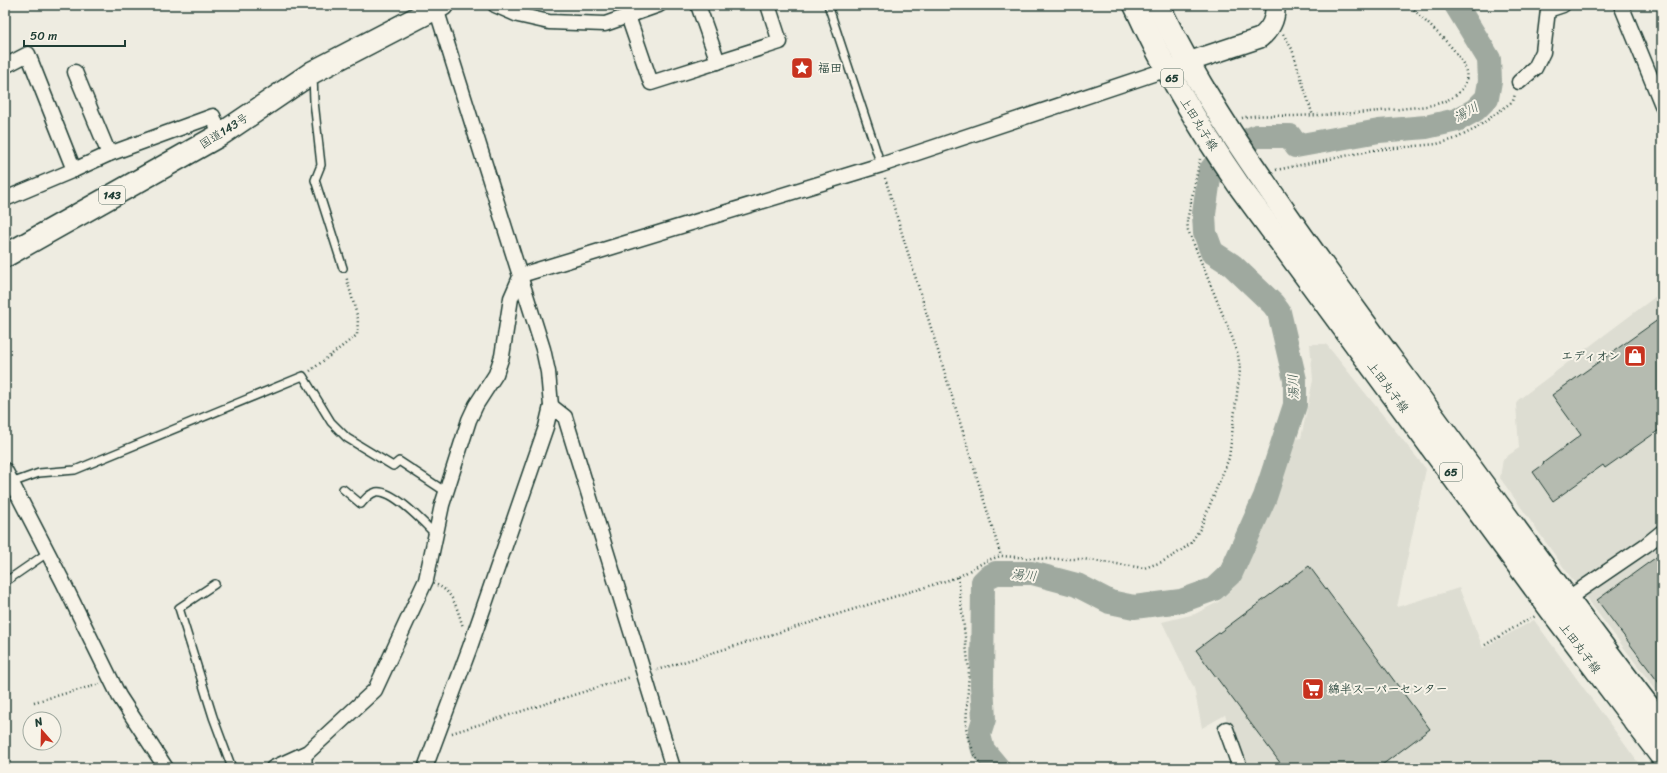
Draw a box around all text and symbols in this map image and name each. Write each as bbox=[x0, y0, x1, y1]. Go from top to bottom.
scale bar bbox=[24, 22, 125, 48]
text: 50 m bbox=[30, 25, 57, 47]
place icon: 福田 bbox=[789, 55, 815, 81]
place label: 福田 bbox=[818, 57, 842, 79]
road number: 65 bbox=[1161, 69, 1183, 87]
street label: 上田丸子線 bbox=[1174, 93, 1224, 155]
water label: 湯川 bbox=[1449, 96, 1483, 128]
street label: 国道143号 bbox=[195, 107, 253, 155]
road number: 143 bbox=[99, 186, 125, 204]
shop icon: エディオン bbox=[1622, 343, 1648, 369]
place label: エディオン bbox=[1561, 345, 1620, 367]
street label: 上田丸子線 bbox=[1361, 356, 1415, 418]
water label: 湯川 bbox=[1281, 373, 1305, 401]
road number: 65 bbox=[1440, 463, 1462, 481]
water label: 湯川 bbox=[1010, 562, 1038, 588]
street label: 上田丸子線 bbox=[1553, 617, 1607, 679]
supermarket icon: 綿半スーパーセンター bbox=[1300, 676, 1326, 702]
place label: 綿半スーパーセンター bbox=[1328, 678, 1448, 700]
north arrow bbox=[22, 711, 62, 751]
text: N bbox=[31, 712, 46, 733]

